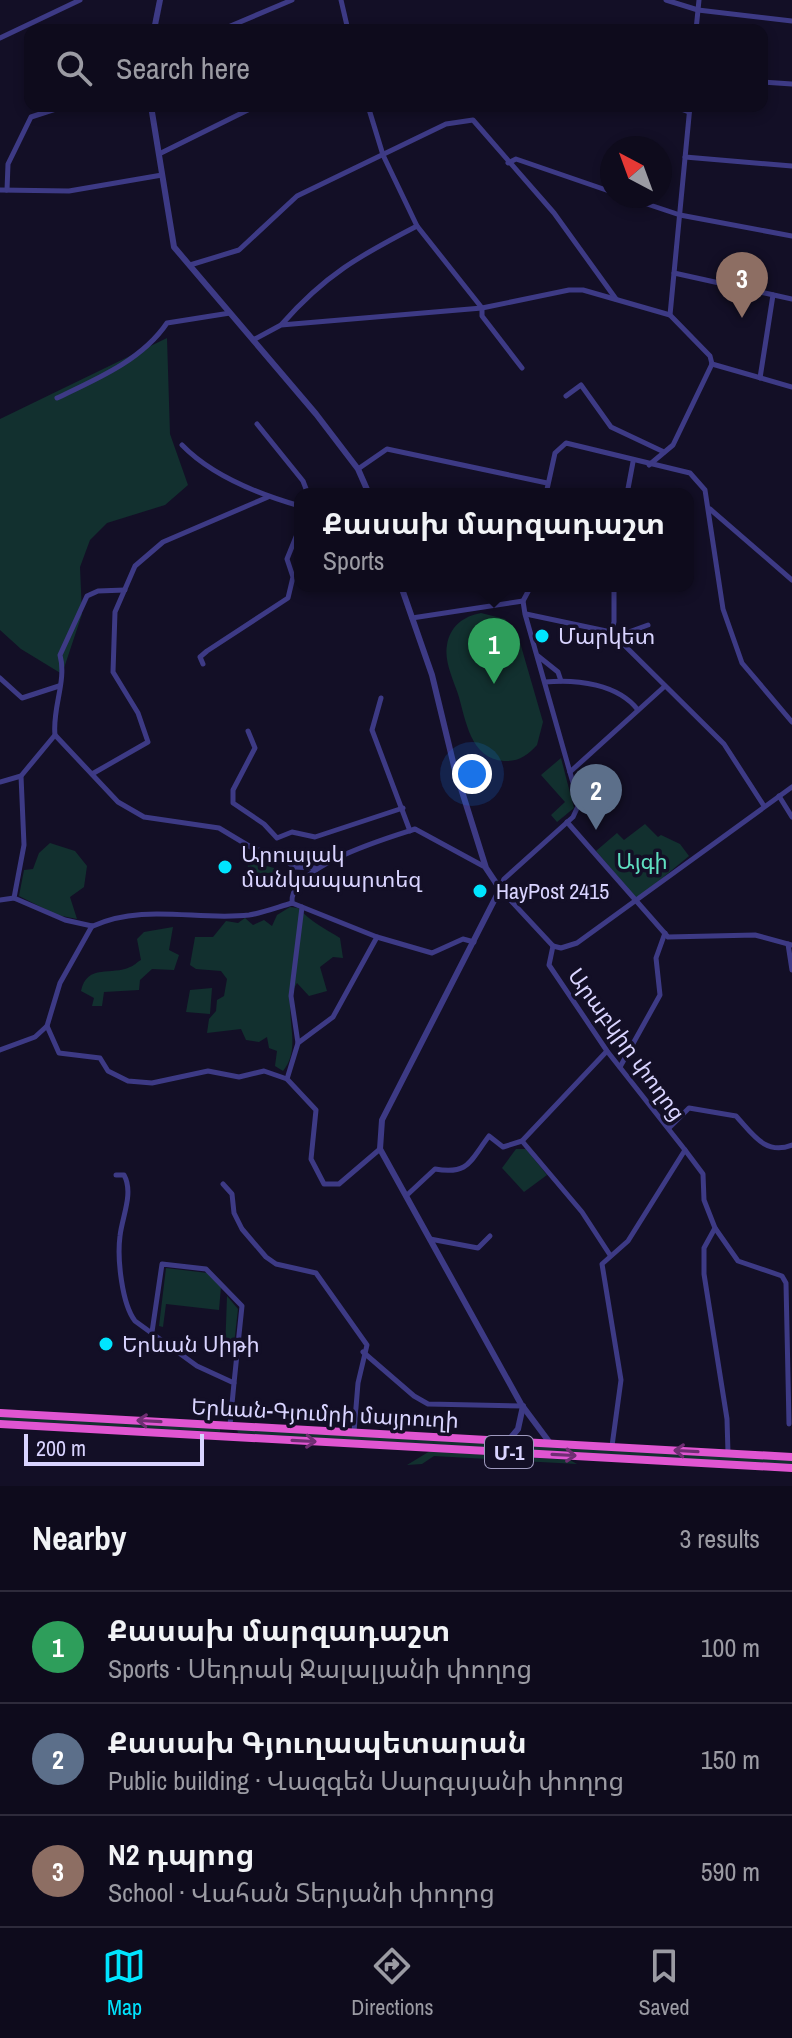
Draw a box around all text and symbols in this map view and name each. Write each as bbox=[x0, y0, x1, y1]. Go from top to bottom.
search box bbox=[24, 24, 768, 112]
icon: search bbox=[52, 46, 96, 90]
text: Search here bbox=[116, 48, 250, 88]
north arrow bbox=[600, 136, 672, 208]
pin: 3 bbox=[716, 252, 768, 318]
popup bbox=[294, 488, 694, 592]
text: Քասախ մարզադաշտ bbox=[323, 503, 665, 543]
text: Sports bbox=[323, 543, 384, 578]
pin: 1 bbox=[468, 618, 520, 684]
place label: Մարկետ bbox=[558, 621, 655, 651]
marker: Մարկետ bbox=[533, 627, 551, 645]
your location bbox=[452, 754, 492, 794]
pin: 2 bbox=[570, 764, 622, 830]
place label: Արուսյակ մանկապարտեզ bbox=[241, 839, 423, 894]
park label: Այգի bbox=[616, 846, 668, 876]
marker: Արուսյակ մանկապարտեզ bbox=[216, 858, 234, 876]
place label: HayPost 2415 bbox=[496, 876, 609, 906]
marker: HayPost 2415 bbox=[471, 882, 489, 900]
street label: Արաբկիր փողոց bbox=[561, 962, 693, 1126]
place label: Երևան Սիթի bbox=[122, 1329, 260, 1359]
marker: Երևան Սիթի bbox=[97, 1335, 115, 1353]
street label: Երևան-Գյումրի մայրուղի bbox=[190, 1391, 460, 1435]
one-way arrow bbox=[136, 1413, 163, 1428]
scale bar bbox=[24, 1430, 204, 1466]
text: 200 m bbox=[36, 1433, 86, 1463]
one-way arrow bbox=[290, 1434, 317, 1449]
road number: Մ-1 bbox=[485, 1436, 533, 1468]
one-way arrow bbox=[673, 1443, 700, 1458]
one-way arrow bbox=[550, 1448, 577, 1463]
text: Nearby bbox=[32, 1515, 127, 1561]
text: 3 results bbox=[679, 1521, 760, 1556]
text: Քասախ մարզադաշտ bbox=[108, 1610, 450, 1650]
text: 1 bbox=[52, 1630, 64, 1665]
text: 100 m bbox=[701, 1630, 760, 1665]
text: Sports · Սեդրակ Ջալալյանի փողոց bbox=[108, 1651, 532, 1686]
text: Քասախ Գյուղապետարան bbox=[108, 1722, 527, 1762]
text: 2 bbox=[52, 1742, 64, 1777]
text: 150 m bbox=[701, 1742, 760, 1777]
text: Public building · Վազգեն Սարգսյանի փողոց bbox=[108, 1763, 624, 1798]
text: N2 դպրոց bbox=[108, 1834, 255, 1874]
text: 3 bbox=[52, 1854, 64, 1889]
text: 590 m bbox=[701, 1854, 760, 1889]
text: School · Վահան Տերյանի փողոց bbox=[108, 1875, 495, 1910]
tab: Map bbox=[102, 1944, 146, 2022]
tab: Directions bbox=[351, 1944, 434, 2022]
tab: Saved bbox=[638, 1944, 690, 2022]

